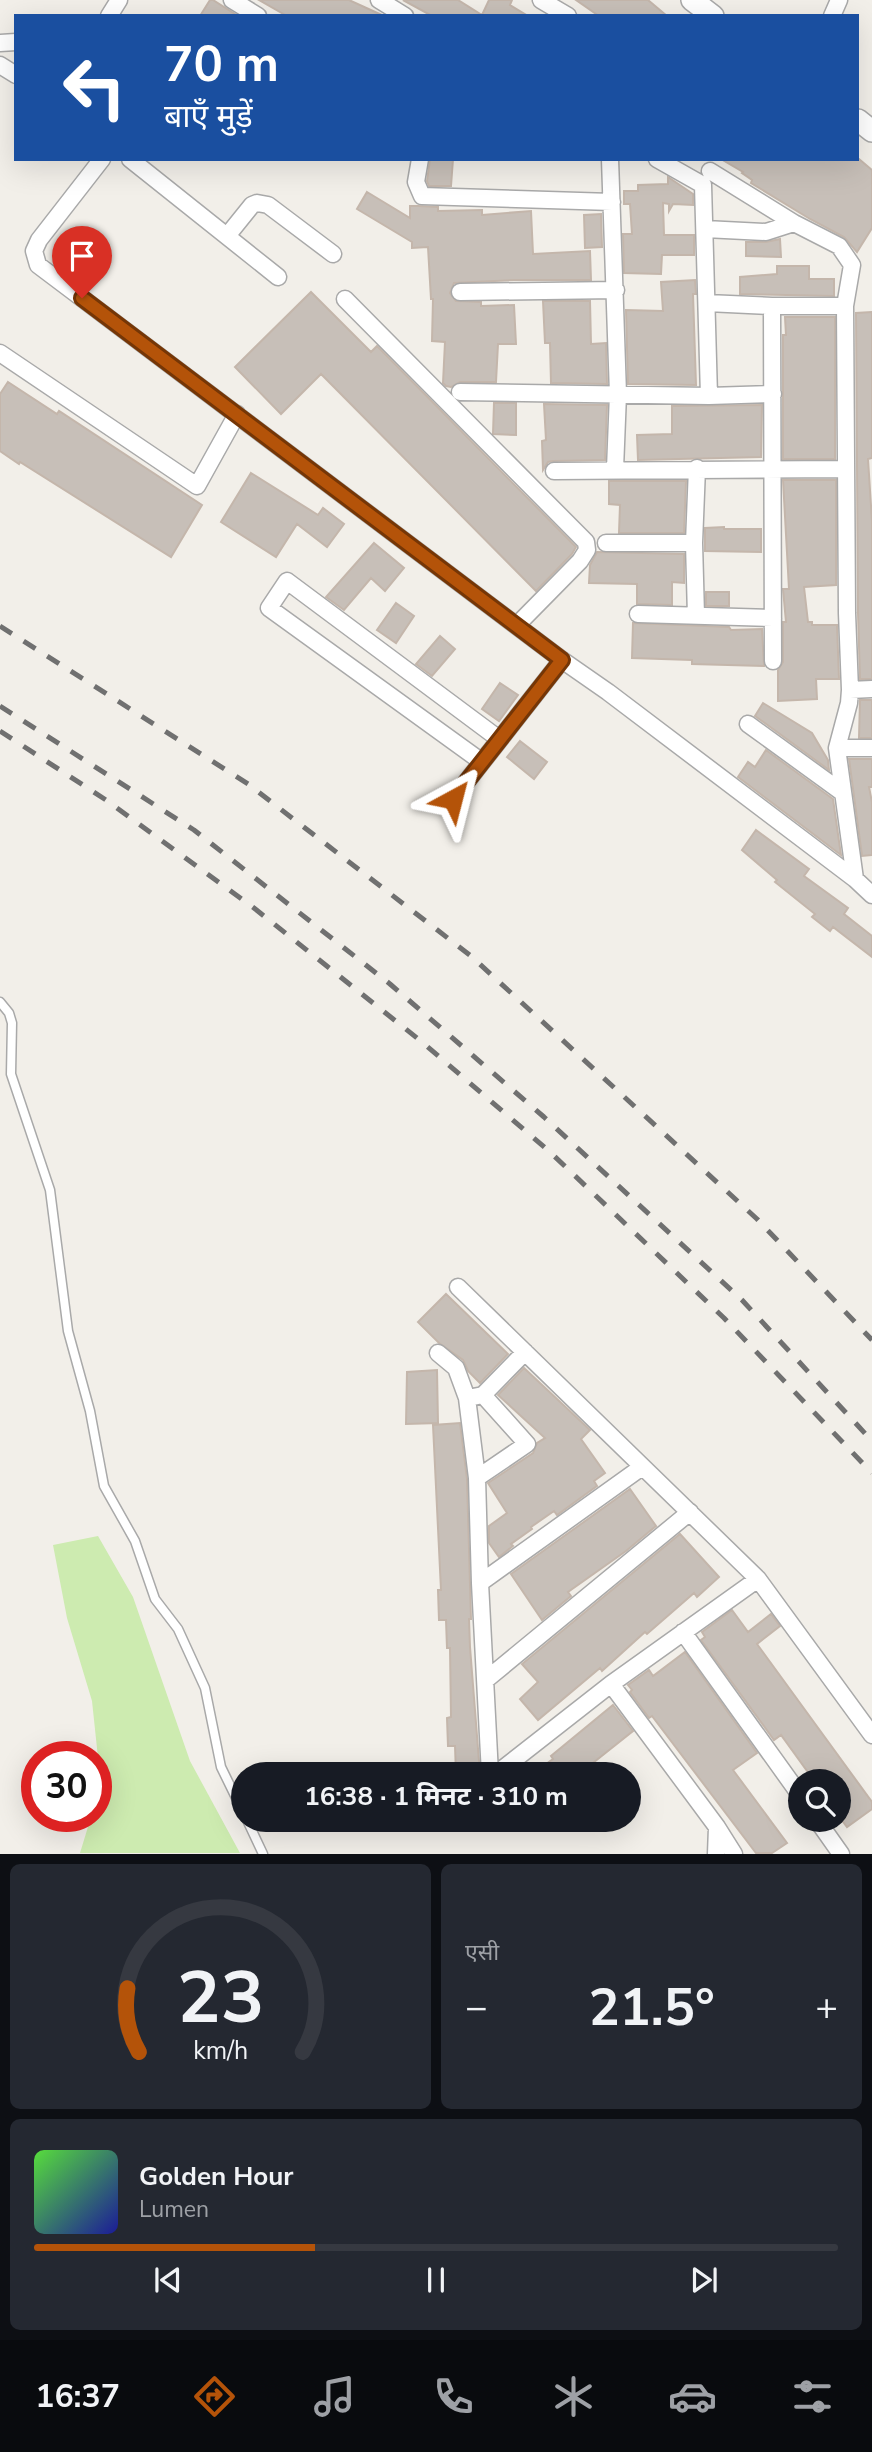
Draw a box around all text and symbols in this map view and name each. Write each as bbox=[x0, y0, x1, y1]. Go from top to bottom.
text: 70 m bbox=[164, 31, 279, 98]
icon: left bbox=[49, 42, 140, 133]
text: बाएँ मुड़ें bbox=[164, 95, 253, 138]
pin bbox=[52, 226, 112, 298]
icon: arrive bbox=[63, 237, 101, 275]
position arrow bbox=[416, 762, 490, 836]
speed limit sign: 30 bbox=[21, 1741, 112, 1832]
map controls bbox=[788, 1769, 851, 1832]
button: search bbox=[788, 1769, 851, 1832]
text: 16:38 · 1 मिनट · 310 m bbox=[304, 1779, 568, 1814]
text: एसी bbox=[465, 1937, 499, 1968]
text: 23 bbox=[177, 1949, 264, 2049]
text: 21.5° bbox=[588, 1972, 715, 2043]
text: − bbox=[465, 1982, 488, 2033]
text: + bbox=[815, 1982, 838, 2033]
text: km/h bbox=[193, 2034, 248, 2068]
text: Golden Hour bbox=[139, 2159, 294, 2194]
text: Lumen bbox=[139, 2194, 209, 2225]
icon: previous bbox=[149, 2261, 187, 2299]
icon: pause bbox=[417, 2261, 455, 2299]
icon: next bbox=[685, 2261, 723, 2299]
icon: directions bbox=[190, 2372, 239, 2421]
icon: music bbox=[310, 2372, 359, 2421]
icon: phone bbox=[429, 2372, 478, 2421]
icon: climate bbox=[549, 2372, 598, 2421]
icon: car bbox=[668, 2372, 717, 2421]
icon: filters bbox=[788, 2372, 837, 2421]
text: 16:37 bbox=[35, 2375, 120, 2418]

